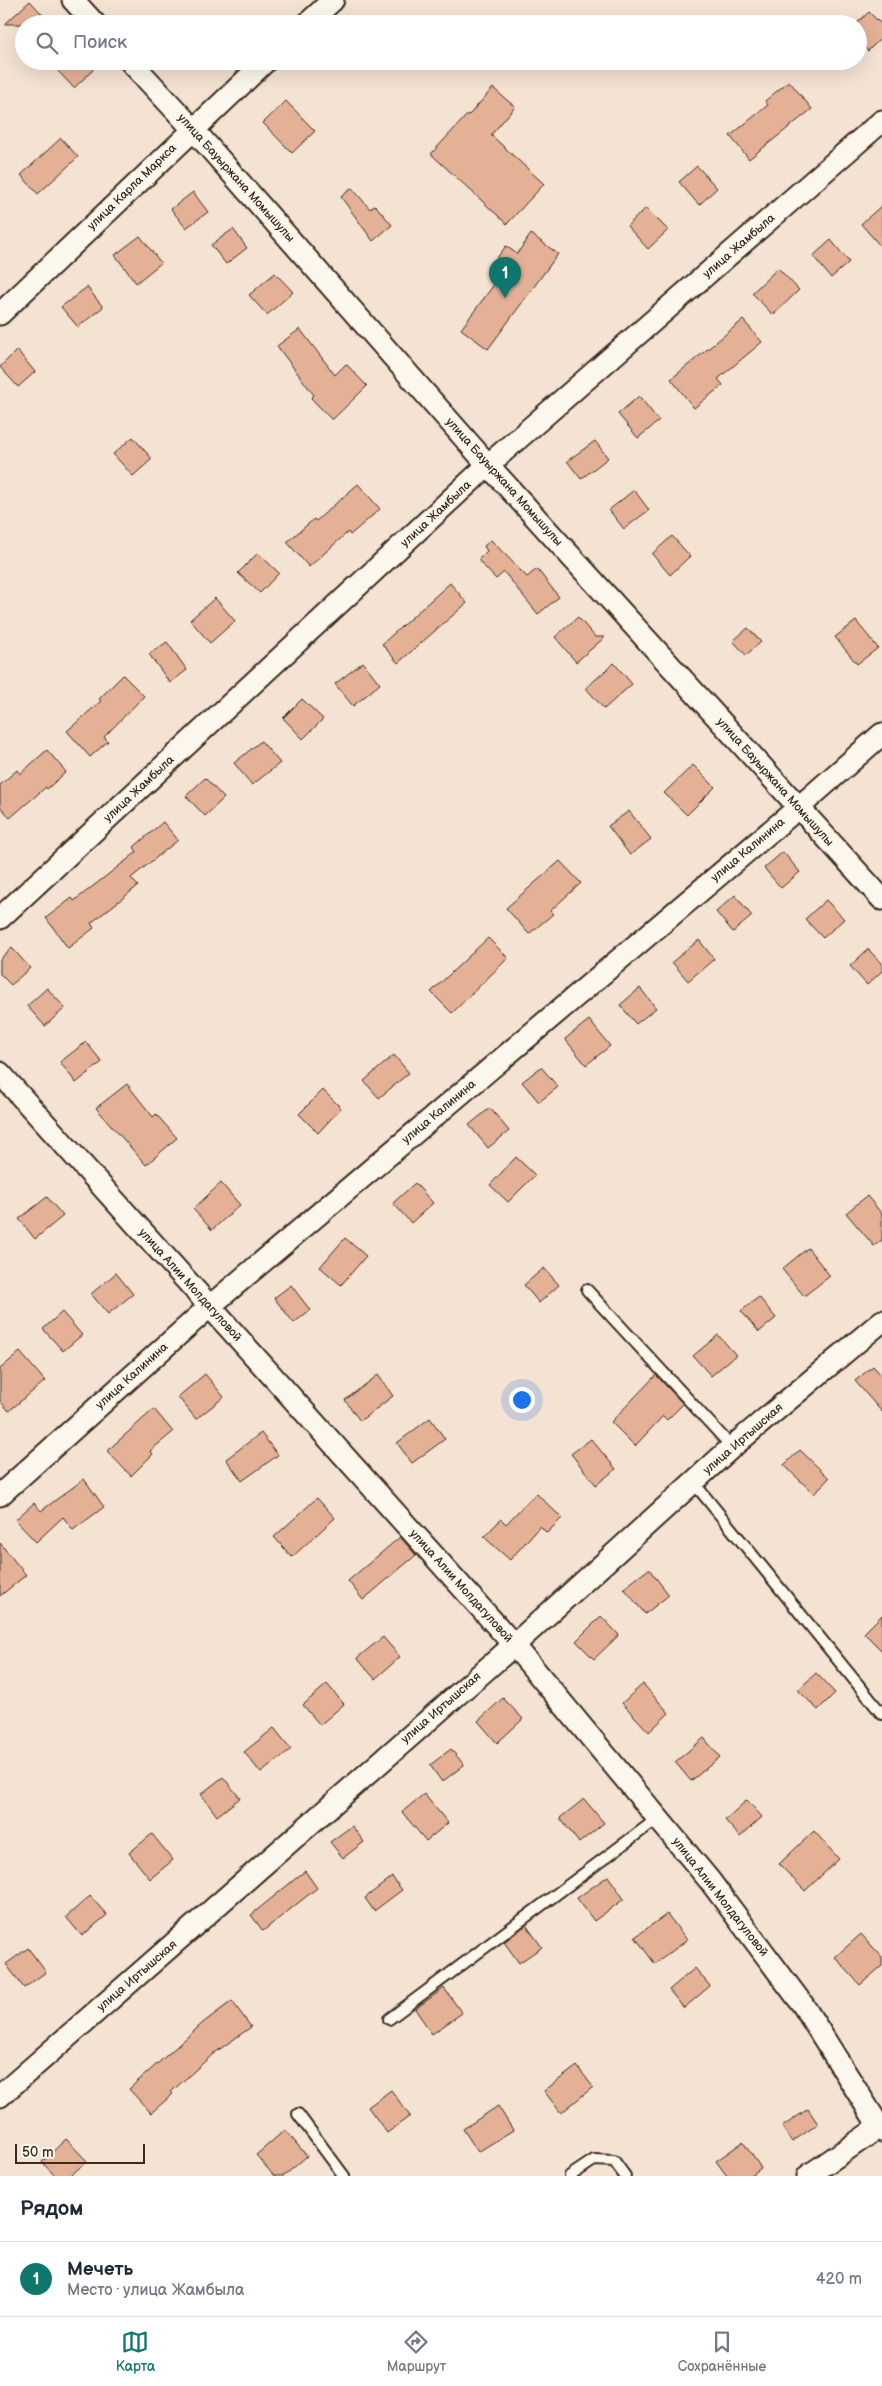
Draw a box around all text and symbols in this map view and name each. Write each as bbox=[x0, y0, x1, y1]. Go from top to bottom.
search box bbox=[15, 15, 867, 70]
icon: search bbox=[33, 29, 61, 57]
text: Поиск bbox=[73, 31, 127, 54]
street label: улица Бауыржана Момышулы bbox=[174, 111, 298, 245]
street label: улица Карла Маркса bbox=[84, 141, 180, 233]
street label: улица Жамбыла bbox=[700, 210, 778, 282]
pin: 1 bbox=[489, 257, 521, 298]
street label: улица Бауыржана Момышулы bbox=[442, 415, 566, 549]
street label: улица Жамбыла bbox=[398, 477, 474, 551]
street label: улица Бауыржана Момышулы bbox=[713, 715, 837, 849]
street label: улица Жамбыла bbox=[101, 752, 177, 826]
street label: улица Калинина bbox=[708, 815, 788, 885]
street label: улица Калинина bbox=[399, 1077, 479, 1147]
street label: улица Алии Молдагуловой bbox=[135, 1225, 245, 1345]
street label: улица Калинина bbox=[93, 1340, 171, 1412]
your location bbox=[509, 1387, 535, 1413]
street label: улица Иртышская bbox=[700, 1400, 786, 1478]
street label: улица Алии Молдагуловой bbox=[406, 1526, 516, 1646]
street label: улица Иртышская bbox=[398, 1669, 484, 1747]
street label: улица Алии Молдагуловой bbox=[669, 1834, 771, 1960]
street label: улица Иртышская bbox=[94, 1937, 180, 2015]
scale bar bbox=[15, 2141, 145, 2164]
text: 50 m bbox=[22, 2144, 54, 2161]
text: Рядом bbox=[20, 2196, 83, 2221]
text: Мечеть bbox=[67, 2258, 133, 2281]
text: 1 bbox=[33, 2270, 39, 2289]
text: 420 m bbox=[816, 2270, 862, 2289]
text: Место · улица Жамбыла bbox=[67, 2281, 244, 2300]
tab: Карта bbox=[116, 2328, 155, 2375]
tab: Маршрут bbox=[387, 2328, 446, 2375]
tab: Сохранённые bbox=[678, 2328, 766, 2375]

